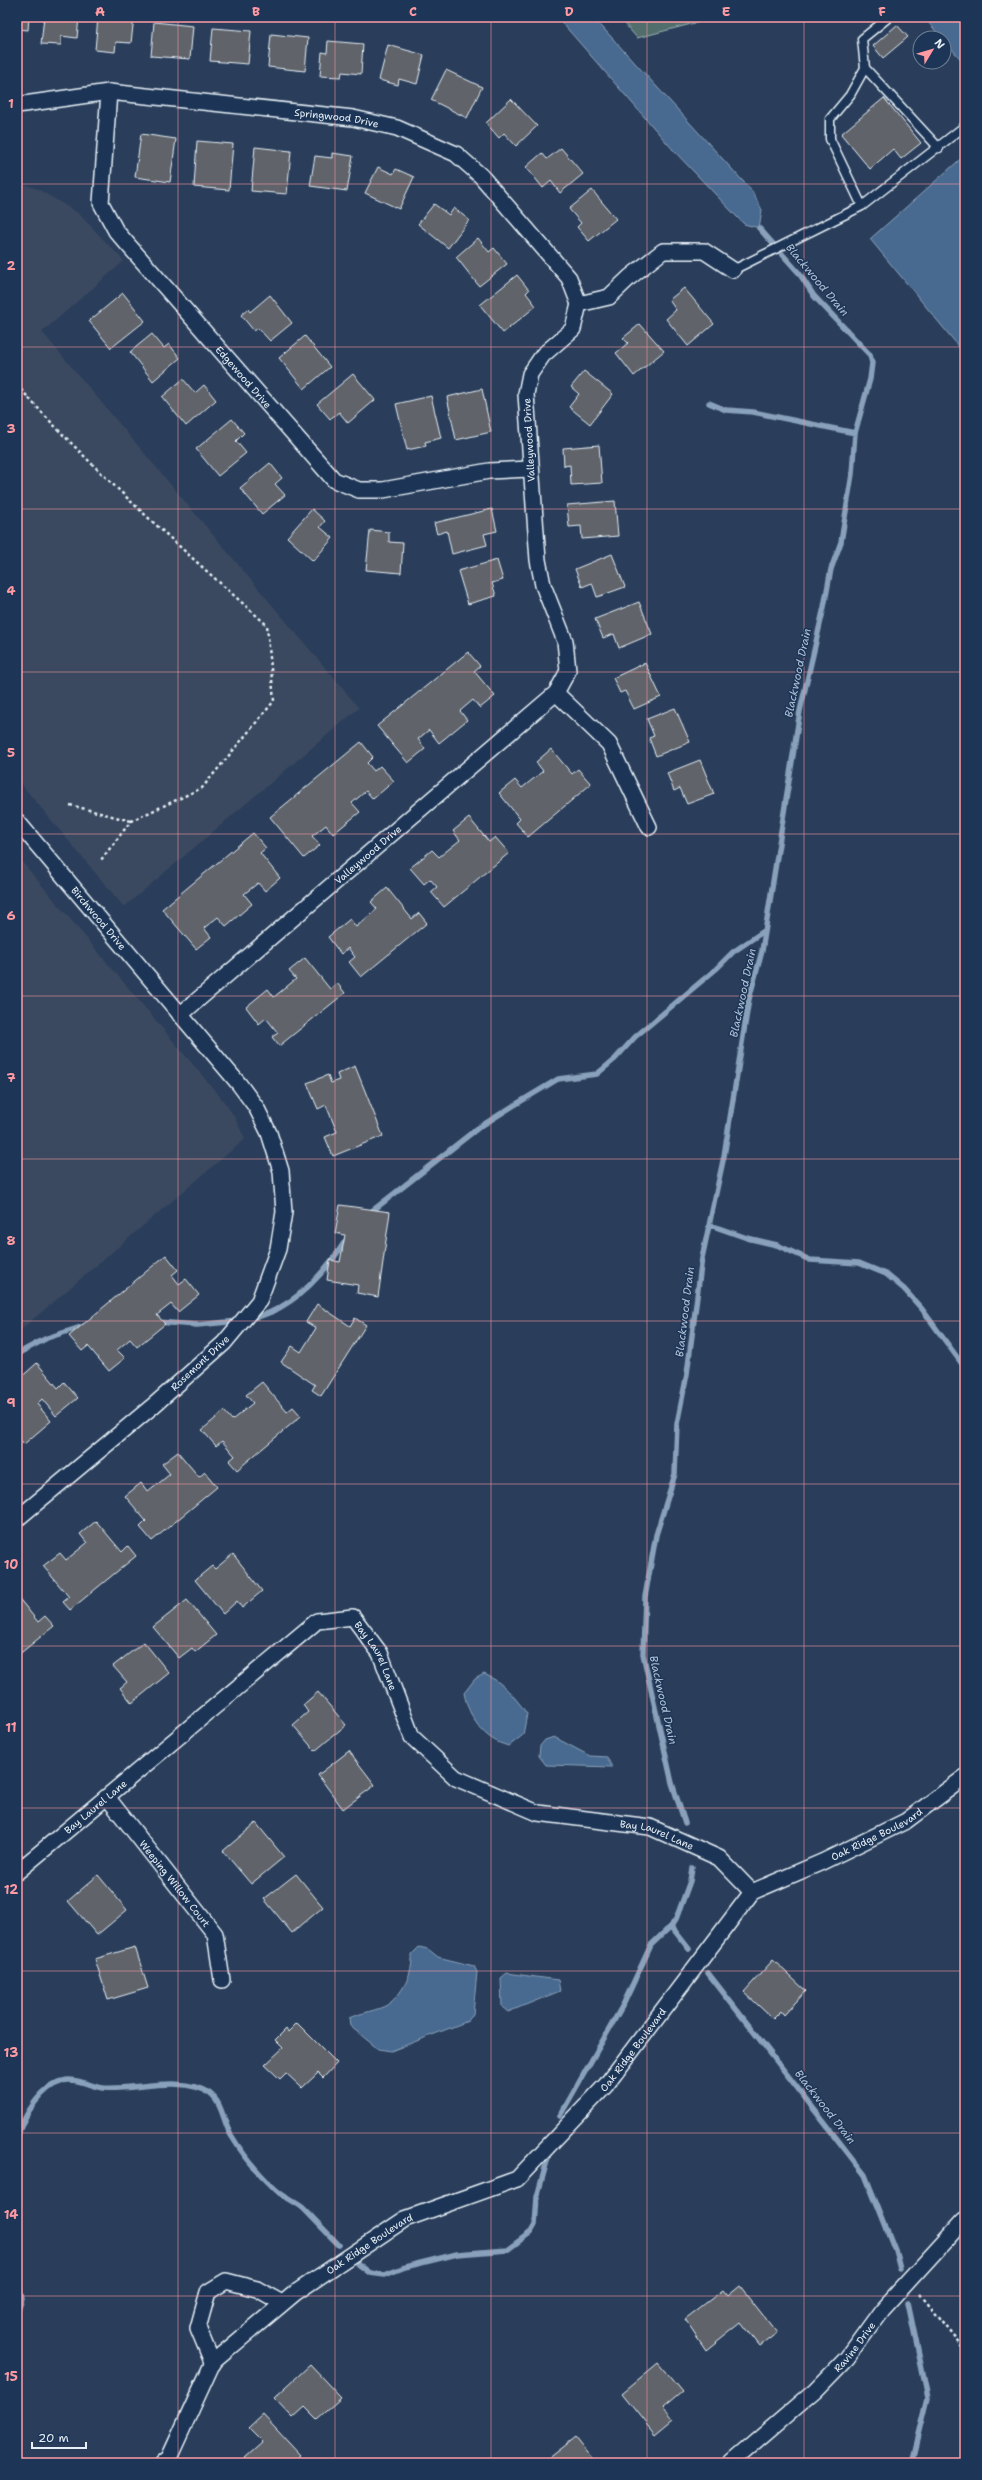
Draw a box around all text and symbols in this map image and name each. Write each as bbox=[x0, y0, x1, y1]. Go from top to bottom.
text: A bbox=[95, 3, 105, 20]
text: B bbox=[252, 3, 260, 20]
text: C bbox=[409, 3, 417, 20]
text: D bbox=[564, 3, 574, 20]
text: E bbox=[722, 3, 731, 20]
text: F bbox=[878, 3, 886, 20]
north arrow bbox=[912, 30, 952, 70]
text: N bbox=[931, 36, 948, 52]
text: 1 bbox=[8, 95, 14, 112]
street label: Springwood Drive bbox=[294, 105, 380, 130]
water label: Blackwood Drain bbox=[782, 240, 852, 320]
text: 2 bbox=[6, 257, 16, 274]
street label: Edgewood Drive bbox=[213, 343, 275, 411]
street label: Valleywood Drive bbox=[520, 397, 538, 482]
text: 3 bbox=[6, 420, 16, 437]
text: 4 bbox=[6, 582, 16, 599]
water label: Blackwood Drain bbox=[781, 627, 815, 719]
text: 5 bbox=[7, 744, 15, 761]
street label: Valleywood Drive bbox=[331, 822, 404, 887]
street label: Birchwood Drive bbox=[69, 884, 129, 953]
text: 6 bbox=[6, 907, 16, 924]
water label: Blackwood Drain bbox=[726, 947, 760, 1039]
text: 7 bbox=[6, 1069, 16, 1086]
text: 8 bbox=[6, 1232, 16, 1249]
water label: Blackwood Drain bbox=[672, 1266, 698, 1358]
street label: Rosemont Drive bbox=[168, 1332, 232, 1394]
text: 9 bbox=[6, 1394, 16, 1411]
text: 10 bbox=[4, 1556, 18, 1573]
street label: Bay Laurel Lane bbox=[352, 1618, 400, 1693]
water label: Blackwood Drain bbox=[645, 1654, 681, 1746]
text: 11 bbox=[5, 1719, 17, 1736]
street label: Bay Laurel Lane bbox=[61, 1776, 130, 1837]
street label: Oak Ridge Boulevard bbox=[829, 1804, 925, 1863]
street label: Bay Laurel Lane bbox=[619, 1817, 696, 1853]
street label: Weeping Willow Court bbox=[137, 1837, 213, 1929]
text: 12 bbox=[4, 1881, 18, 1898]
street label: Oak Ridge Boulevard bbox=[597, 2005, 669, 2094]
text: 13 bbox=[4, 2044, 18, 2061]
water label: Blackwood Drain bbox=[791, 2067, 859, 2147]
text: 14 bbox=[4, 2206, 18, 2223]
street label: Oak Ridge Boulevard bbox=[323, 2210, 415, 2277]
street label: Ravine Drive bbox=[831, 2319, 878, 2375]
text: 15 bbox=[4, 2368, 18, 2385]
scale bar bbox=[32, 2424, 86, 2450]
text: 20 m bbox=[38, 2430, 69, 2446]

